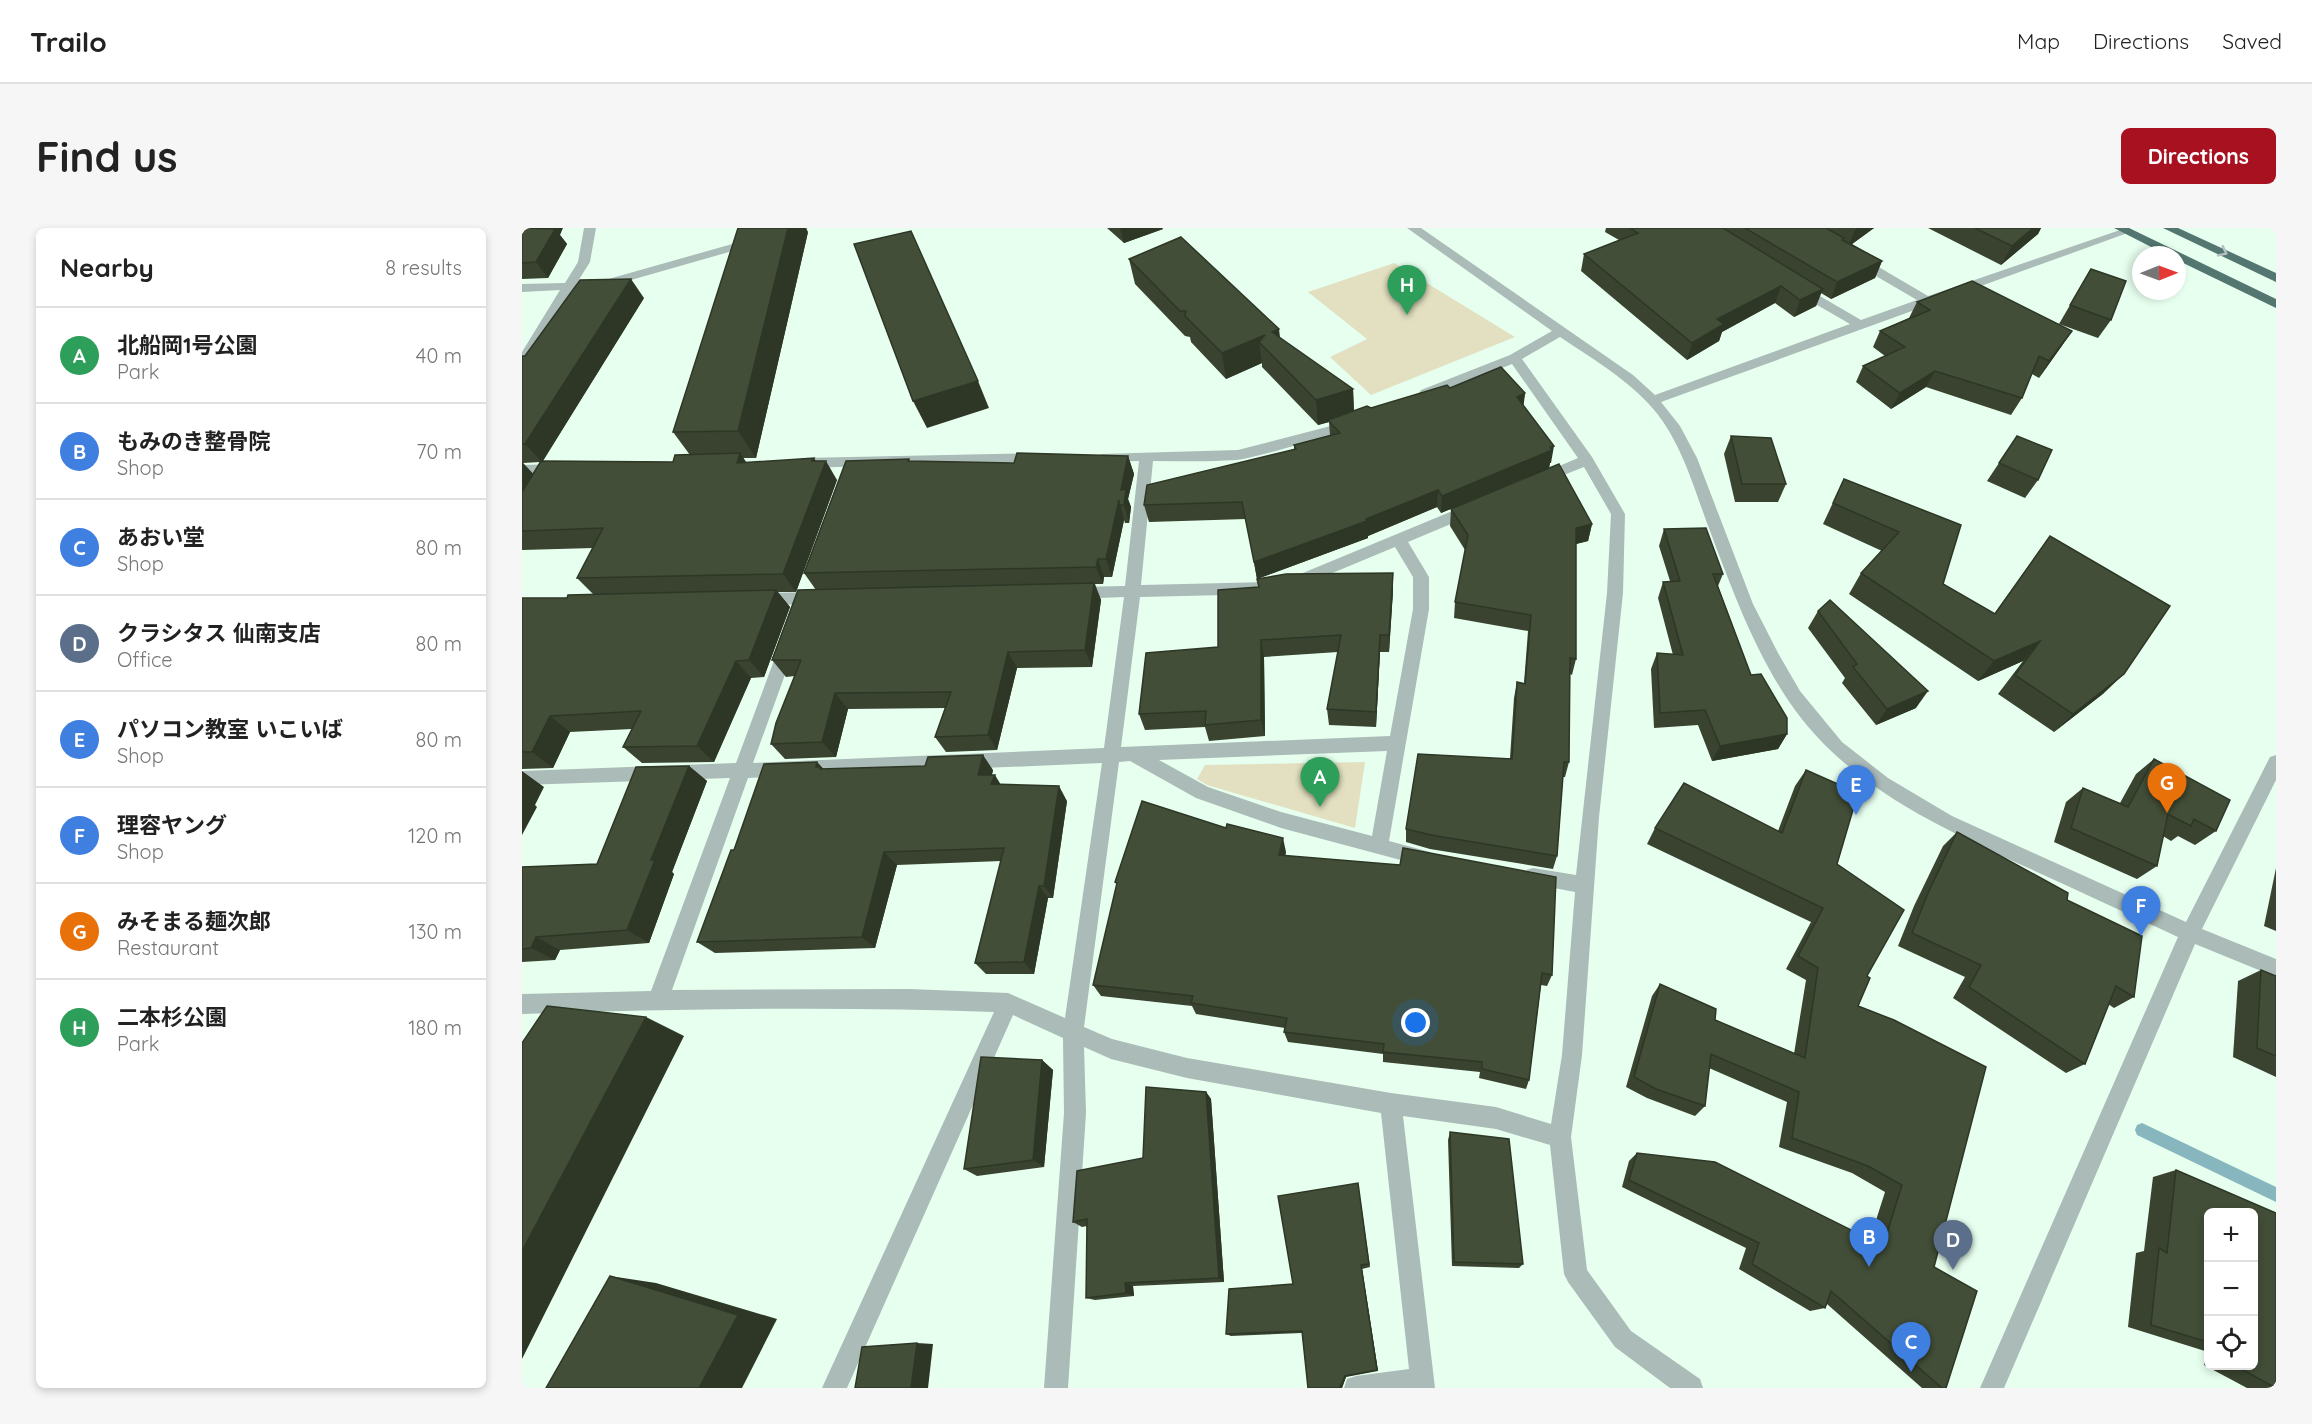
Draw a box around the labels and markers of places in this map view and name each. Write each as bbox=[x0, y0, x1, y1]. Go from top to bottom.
pin: H bbox=[1388, 266, 1426, 315]
pin: A bbox=[1300, 758, 1340, 807]
pin: G bbox=[2148, 764, 2186, 813]
pin: E bbox=[1836, 766, 1876, 815]
pin: F bbox=[2122, 886, 2160, 936]
pin: B bbox=[1850, 1218, 1888, 1267]
pin: D bbox=[1934, 1220, 1972, 1270]
pin: C bbox=[1892, 1322, 1930, 1372]

